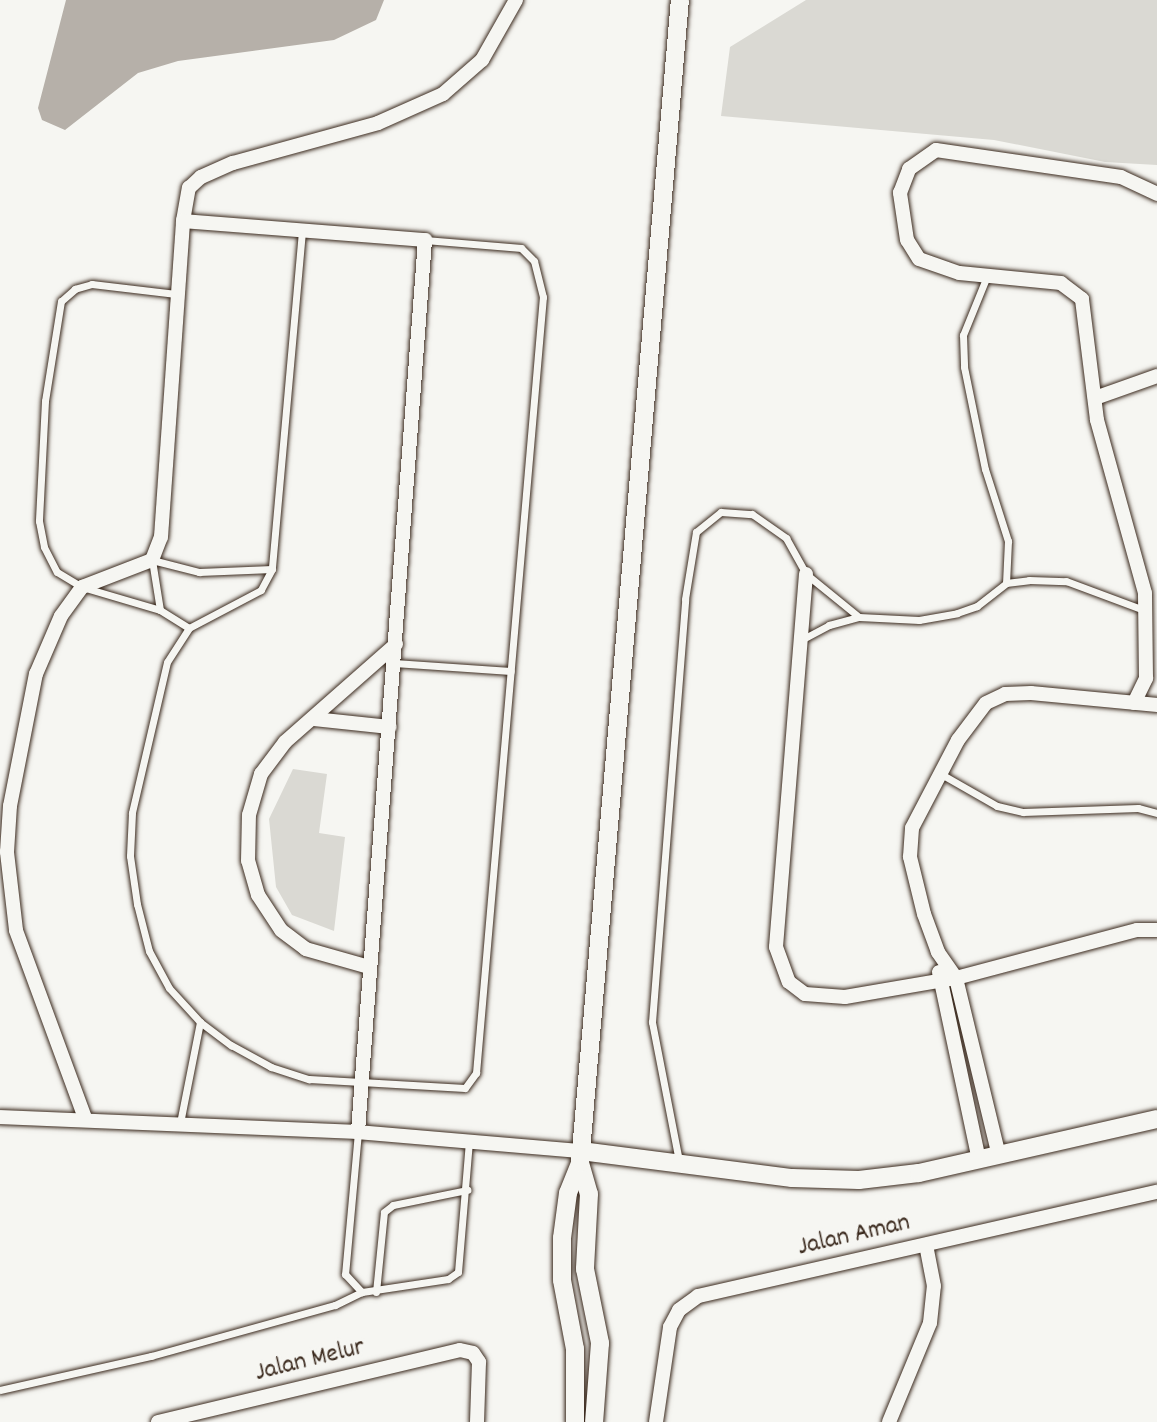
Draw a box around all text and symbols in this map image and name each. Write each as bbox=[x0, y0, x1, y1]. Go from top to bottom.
street label: Jalan Aman bbox=[795, 1208, 913, 1264]
street label: Jalan Melur bbox=[252, 1332, 368, 1390]

